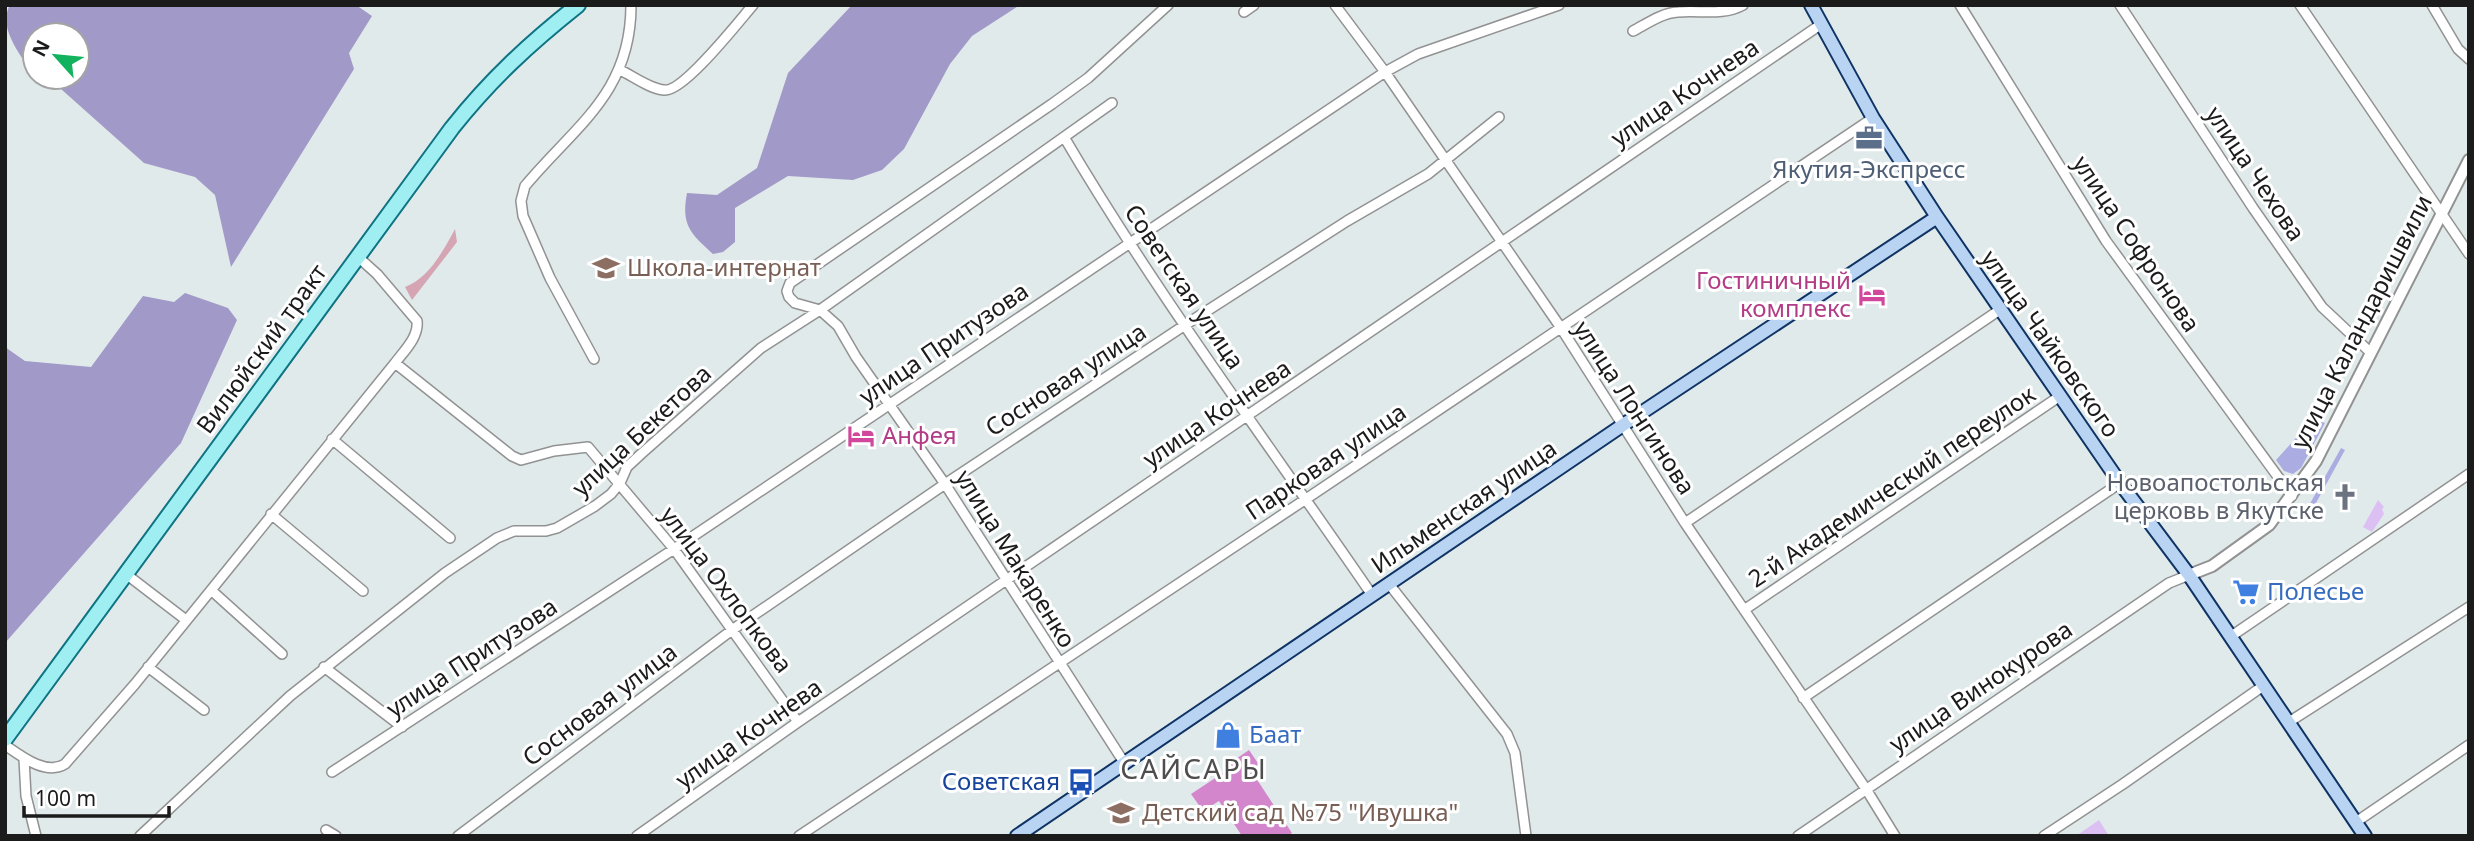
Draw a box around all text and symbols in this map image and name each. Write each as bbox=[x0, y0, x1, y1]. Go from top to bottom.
north arrow bbox=[21, 21, 91, 91]
street label: улица Кочнева bbox=[1604, 30, 1765, 153]
text: N bbox=[26, 35, 56, 61]
street label: улица Чехова bbox=[2199, 99, 2314, 247]
office icon: Якутия-Экспресс bbox=[1854, 123, 1884, 153]
street label: улица Софронова bbox=[2066, 148, 2209, 338]
place label: Якутия-Экспресс bbox=[1772, 152, 1966, 185]
street label: улица Каландаришвили bbox=[2282, 189, 2439, 454]
street label: Советская улица bbox=[1118, 197, 1253, 375]
street label: улица Чайковского bbox=[1974, 243, 2128, 443]
place label: Школа-интернат bbox=[627, 250, 821, 283]
school or university icon: Школа-интернат bbox=[591, 253, 621, 283]
street label: Вилюйский тракт bbox=[188, 257, 334, 440]
place label: Гостиничный комплекс bbox=[1696, 263, 1851, 324]
street label: улица Притузова bbox=[852, 274, 1034, 412]
hotel icon: Гостиничный комплекс bbox=[1857, 280, 1887, 310]
street label: Сосновая улица bbox=[978, 314, 1152, 443]
street label: улица Лонгинова bbox=[1567, 314, 1704, 501]
street label: улица Кочнева bbox=[1136, 351, 1297, 474]
street label: улица Бекетова bbox=[564, 357, 718, 503]
street label: 2-й Академический переулок bbox=[1741, 377, 2041, 594]
street label: Парковая улица bbox=[1238, 395, 1412, 527]
place label: Анфея bbox=[882, 418, 957, 451]
hotel icon: Анфея bbox=[846, 421, 876, 451]
street label: Ильменская улица bbox=[1364, 431, 1562, 580]
street label: улица Макаренко bbox=[948, 463, 1084, 653]
place label: Новоапостольская церковь в Якутске bbox=[2107, 465, 2324, 526]
church icon: Новоапостольская церковь в Якутске bbox=[2330, 482, 2360, 512]
street label: улица Охлопкова bbox=[654, 499, 801, 679]
place label: Полесье bbox=[2267, 574, 2364, 607]
supermarket icon: Полесье bbox=[2231, 577, 2261, 607]
street label: улица Притузова bbox=[379, 589, 563, 724]
street label: улица Винокурова bbox=[1882, 612, 2078, 759]
street label: Сосновая улица bbox=[515, 635, 683, 773]
street label: улица Кочнева bbox=[668, 670, 828, 796]
place label: Баат bbox=[1249, 717, 1301, 750]
shop icon: Баат bbox=[1213, 720, 1243, 750]
district label: САЙСАРЫ bbox=[1120, 749, 1268, 787]
place label: Советская bbox=[942, 764, 1060, 797]
bus stop icon: Советская bbox=[1066, 767, 1096, 797]
scale bar bbox=[24, 774, 170, 818]
text: 100 m bbox=[35, 784, 96, 812]
place label: Детский сад №75 "Ивушка" bbox=[1142, 795, 1458, 828]
school or university icon: Детский сад №75 "Ивушка" bbox=[1106, 798, 1136, 828]

